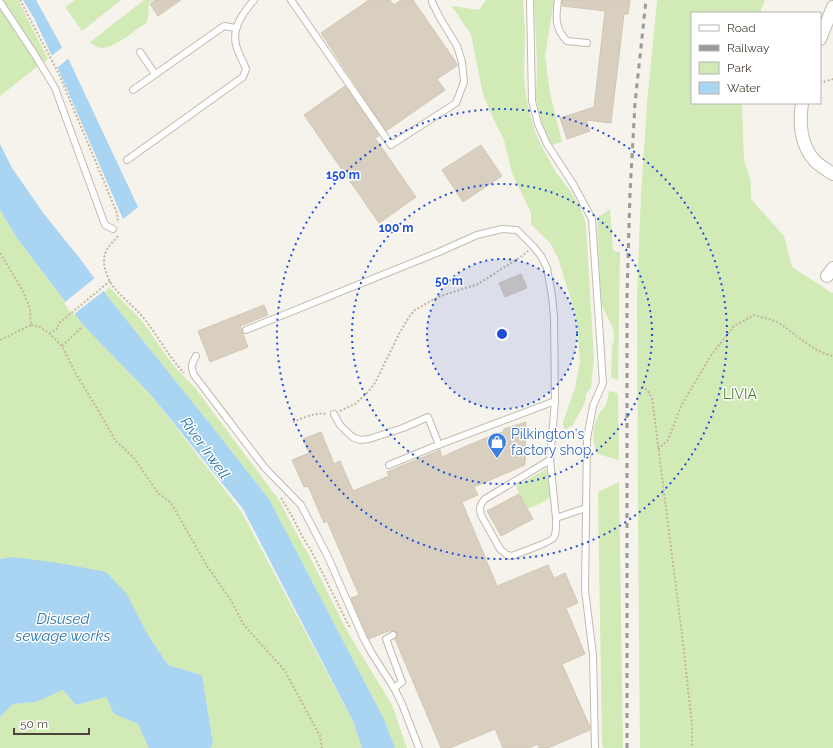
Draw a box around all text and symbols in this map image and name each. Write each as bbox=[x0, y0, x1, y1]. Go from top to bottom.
legend bbox=[691, 12, 821, 104]
text: Road bbox=[727, 21, 756, 35]
text: Railway bbox=[727, 41, 770, 55]
text: Park bbox=[727, 61, 752, 75]
text: Water bbox=[727, 81, 761, 95]
text: 150 m bbox=[326, 168, 360, 182]
text: 100 m bbox=[379, 221, 413, 235]
text: 50 m bbox=[435, 274, 463, 288]
centre of rings bbox=[495, 327, 509, 341]
park label: LIVIA bbox=[723, 386, 758, 402]
water label: River Irwell bbox=[176, 413, 234, 483]
place label: Pilkington's factory shop bbox=[511, 426, 592, 458]
shop icon: Pilkington's factory shop bbox=[486, 431, 508, 459]
water label: Disused sewage works bbox=[14, 610, 111, 645]
scale bar bbox=[14, 710, 89, 736]
text: 50 m bbox=[20, 717, 48, 731]

